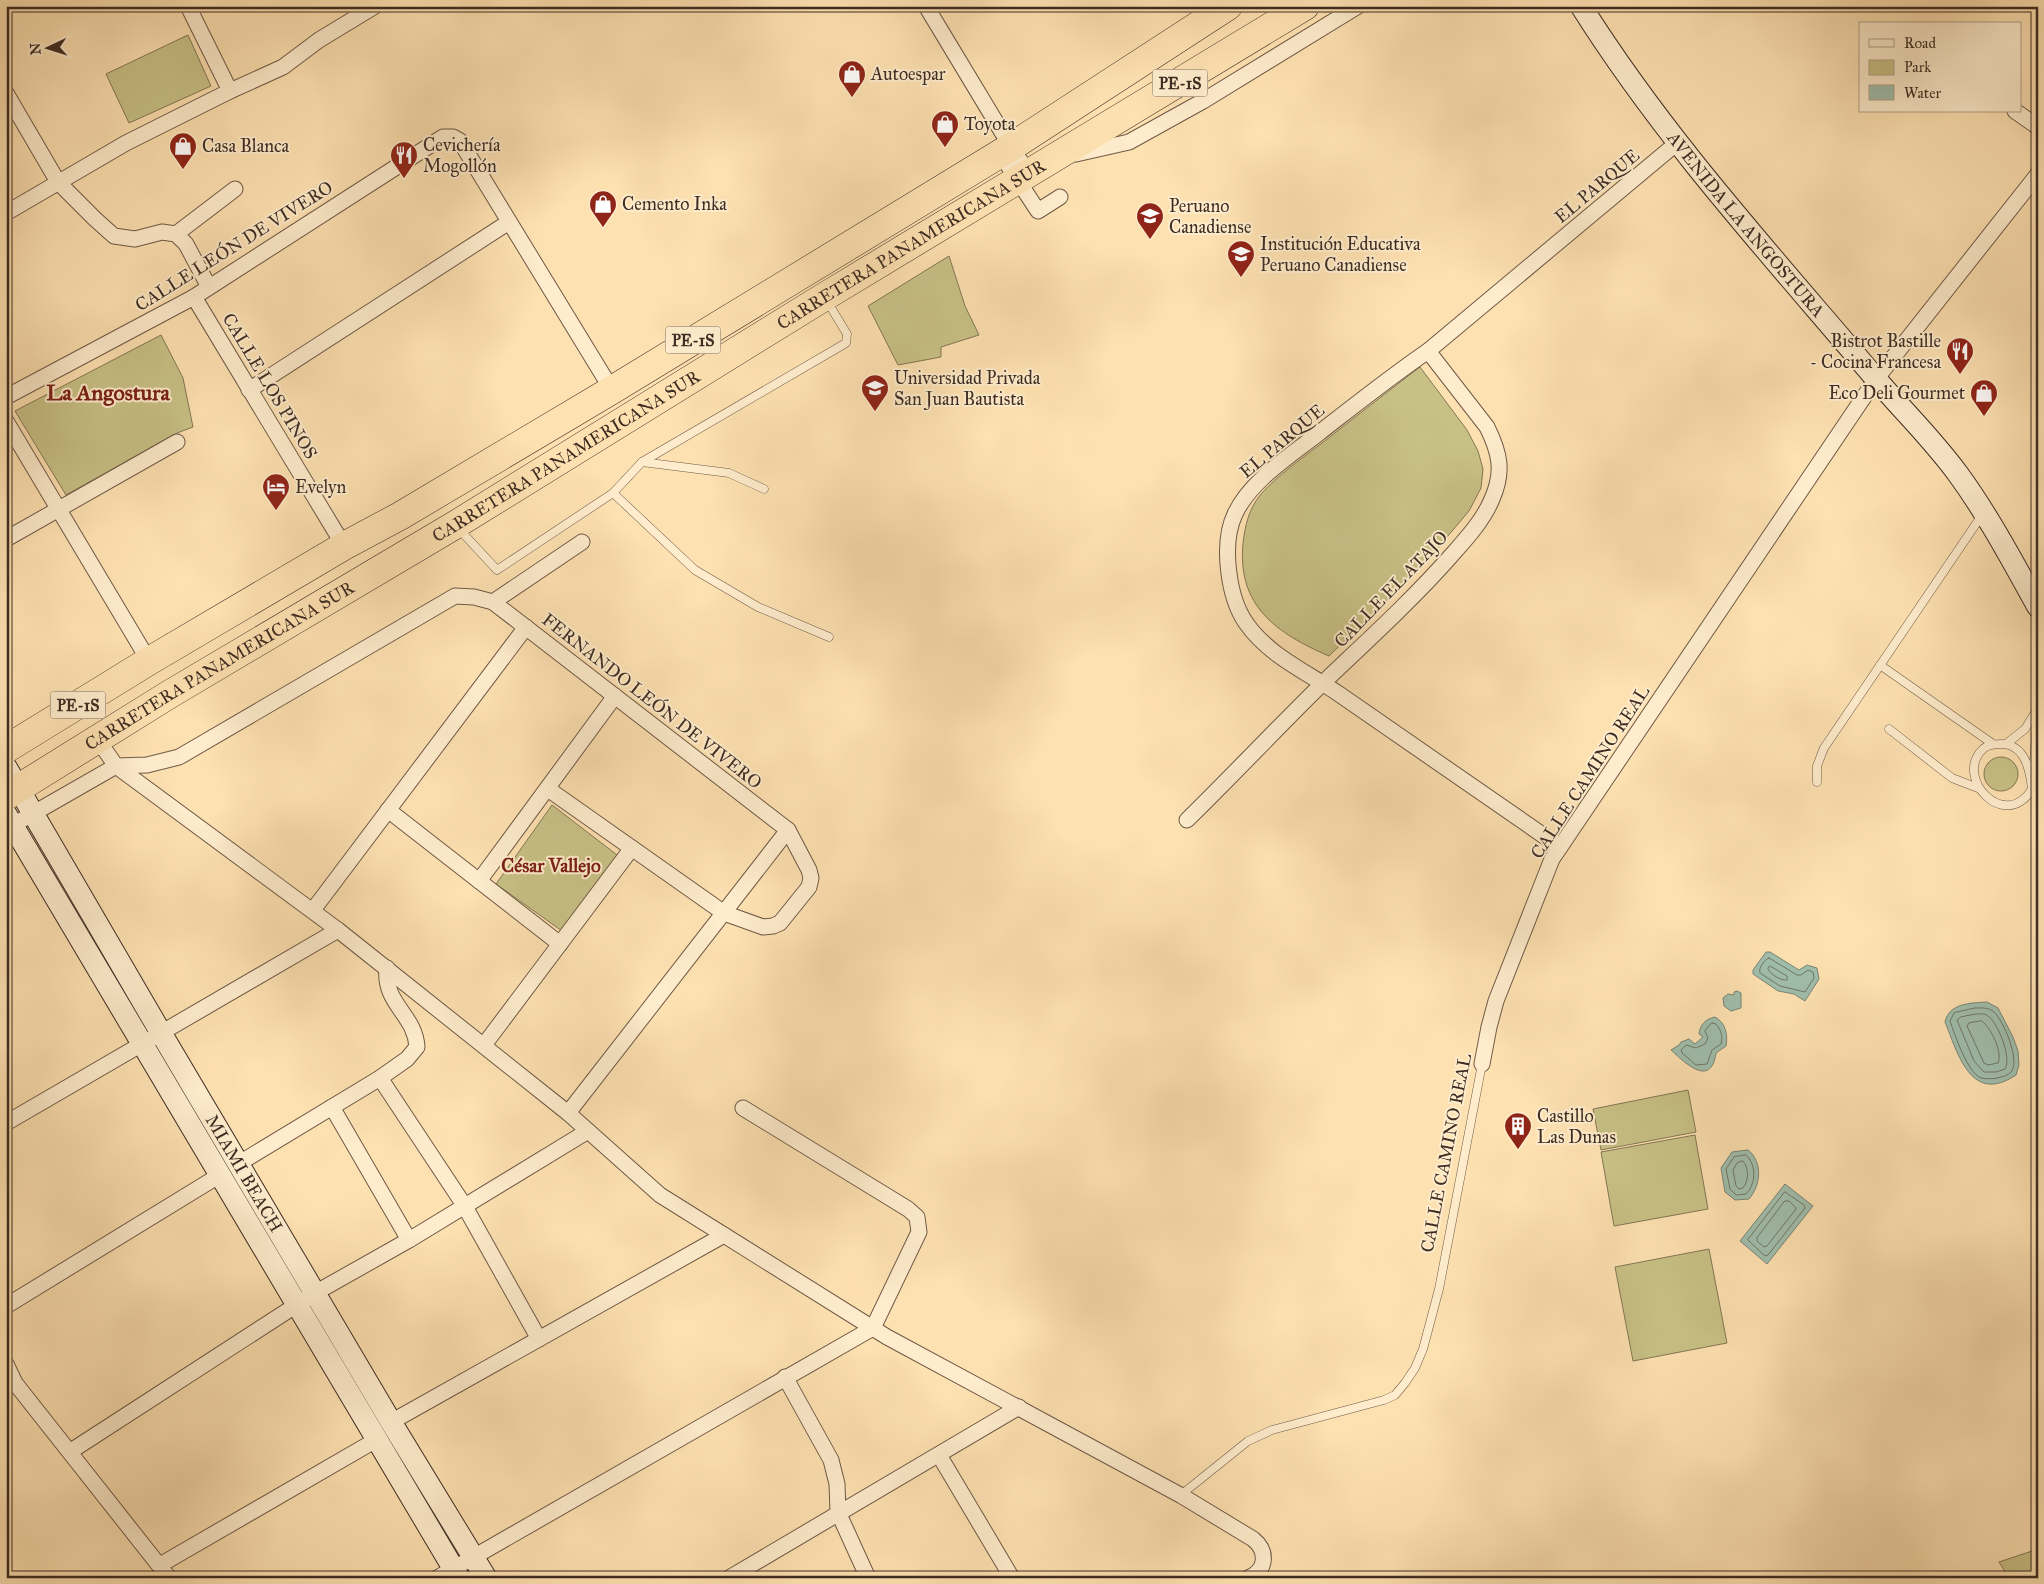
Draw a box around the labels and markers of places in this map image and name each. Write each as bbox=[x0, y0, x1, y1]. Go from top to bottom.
shop icon: Autoespar bbox=[837, 59, 867, 98]
place label: Autoespar bbox=[870, 63, 946, 85]
shop icon: Toyota bbox=[930, 109, 960, 148]
place label: Toyota bbox=[964, 113, 1016, 135]
shop icon: Casa Blanca bbox=[168, 131, 198, 170]
place label: Cevichería Mogollón bbox=[423, 134, 501, 178]
place label: Casa Blanca bbox=[202, 135, 290, 157]
restaurant icon: Cevichería Mogollón bbox=[389, 140, 419, 179]
shop icon: Cemento Inka bbox=[588, 189, 618, 228]
place label: Cemento Inka bbox=[622, 193, 727, 215]
place label: Peruano Canadiense bbox=[1169, 195, 1251, 238]
school or university icon: Peruano Canadiense bbox=[1135, 201, 1165, 240]
place label: Institución Educativa Peruano Canadiense bbox=[1260, 233, 1421, 276]
school or university icon: Institución Educativa Peruano Canadiense bbox=[1226, 239, 1256, 278]
place label: Bistrot Bastille - Cocina Francesa bbox=[1810, 330, 1941, 373]
restaurant icon: Bistrot Bastille - Cocina Francesa bbox=[1945, 336, 1975, 375]
place label: Universidad Privada San Juan Bautista bbox=[894, 367, 1041, 411]
school or university icon: Universidad Privada San Juan Bautista bbox=[860, 373, 890, 412]
shop icon: Eco Deli Gourmet bbox=[1969, 378, 1999, 417]
place label: Eco Deli Gourmet bbox=[1828, 382, 1966, 404]
hotel icon: Evelyn bbox=[261, 472, 291, 511]
place label: Evelyn bbox=[295, 476, 346, 498]
place label: Castillo Las Dunas bbox=[1537, 1105, 1616, 1148]
building icon: Castillo Las Dunas bbox=[1503, 1111, 1533, 1150]

